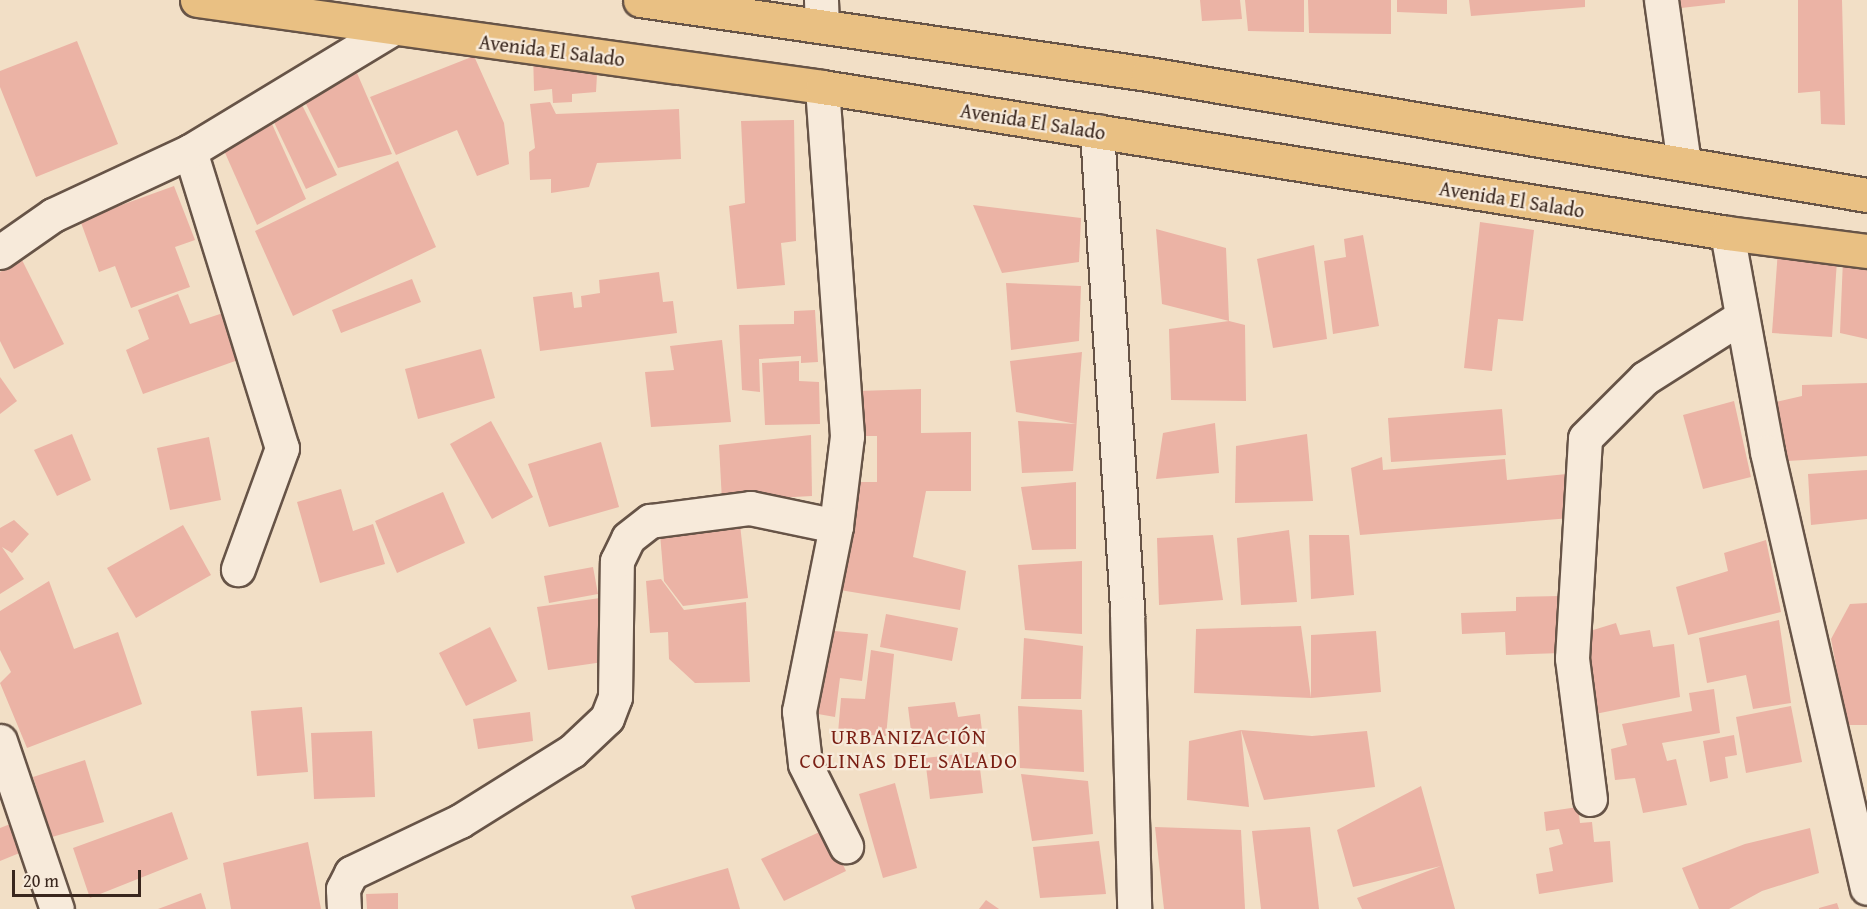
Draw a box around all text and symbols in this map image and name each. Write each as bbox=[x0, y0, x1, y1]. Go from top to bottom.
street label: Avenida El Salado bbox=[478, 29, 626, 71]
street label: Avenida El Salado bbox=[959, 98, 1107, 144]
street label: Avenida El Salado bbox=[1438, 176, 1586, 222]
district label: URBANIZACIÓN COLINAS DEL SALADO bbox=[800, 724, 1018, 774]
scale bar bbox=[15, 858, 144, 896]
text: 20 m bbox=[23, 867, 59, 894]

